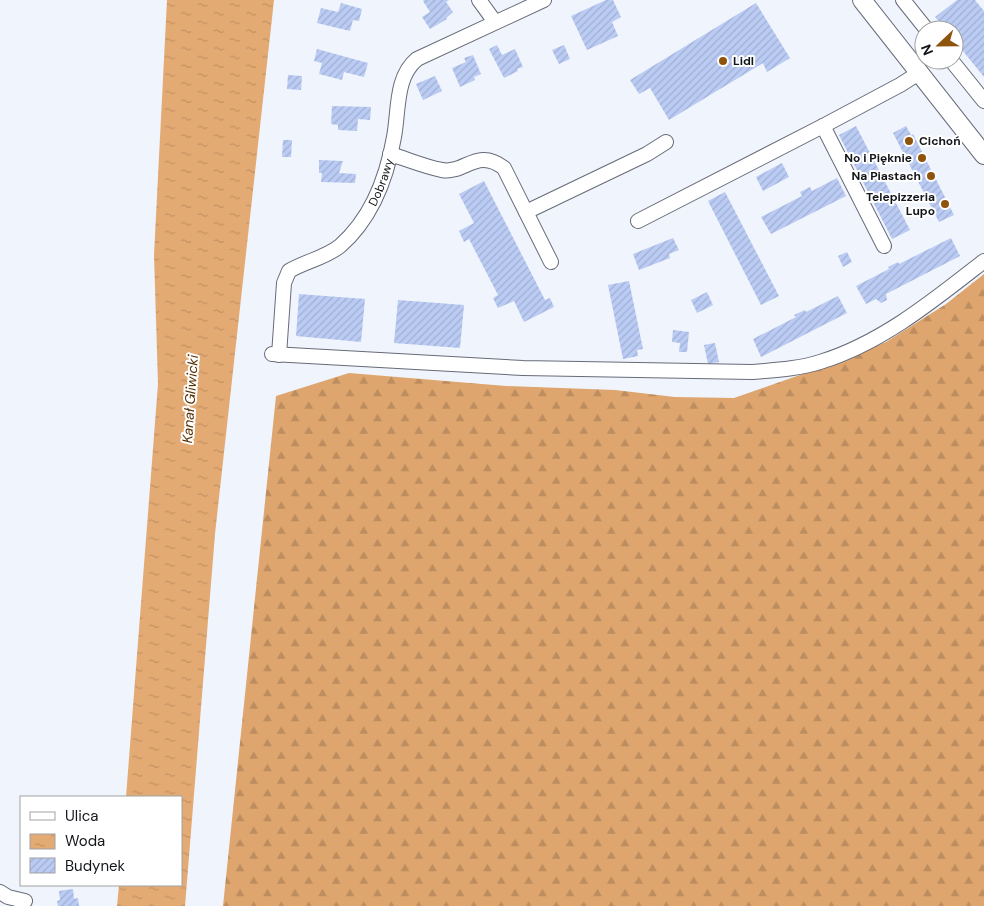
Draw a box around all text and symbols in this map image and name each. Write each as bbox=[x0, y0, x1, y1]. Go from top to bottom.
north arrow bbox=[914, 20, 964, 70]
text: N bbox=[917, 42, 937, 58]
place label: Lidl bbox=[733, 53, 754, 69]
marker: Lidl bbox=[717, 55, 729, 67]
place label: Cichoń bbox=[919, 133, 961, 149]
marker: Cichoń bbox=[903, 135, 915, 147]
place label: No i Pięknie bbox=[844, 150, 912, 166]
marker: No i Pięknie bbox=[916, 152, 928, 164]
street label: Dobrawy bbox=[365, 156, 397, 209]
place label: Na Piastach bbox=[852, 168, 921, 184]
marker: Na Piastach bbox=[925, 170, 937, 182]
place label: Telepizzeria Lupo bbox=[866, 189, 935, 219]
marker: Telepizzeria Lupo bbox=[939, 198, 951, 210]
water label: Kanał Gliwicki bbox=[178, 354, 202, 444]
legend bbox=[20, 796, 182, 886]
text: Ulica bbox=[65, 806, 99, 826]
text: Woda bbox=[65, 831, 105, 851]
text: Budynek bbox=[65, 856, 126, 876]

